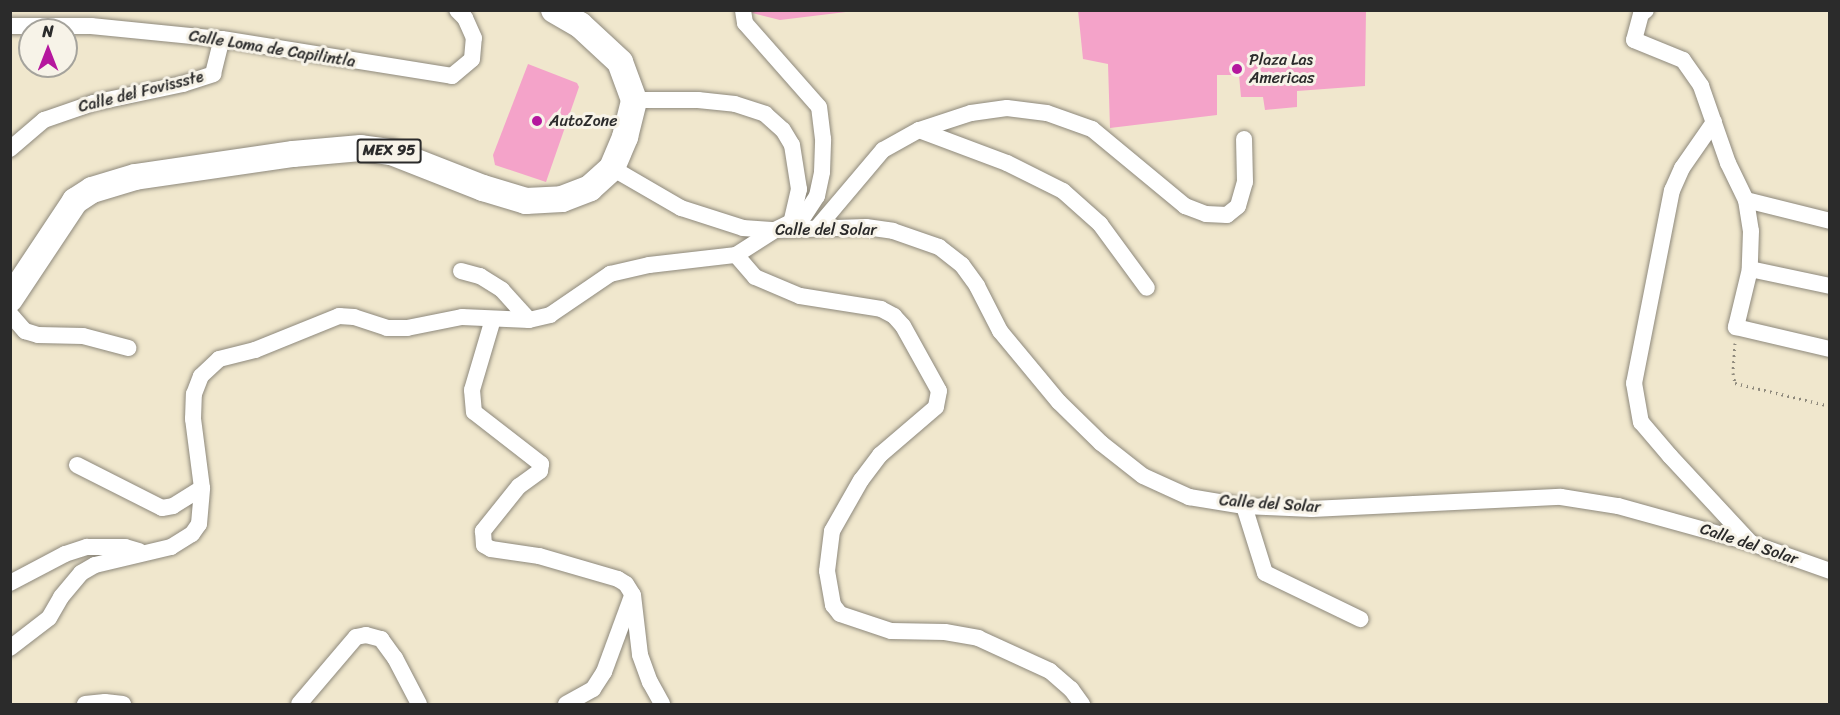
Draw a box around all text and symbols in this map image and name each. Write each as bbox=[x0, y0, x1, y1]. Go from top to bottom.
text: N bbox=[42, 17, 54, 46]
north arrow bbox=[18, 18, 78, 78]
street label: Calle Loma de Capilintla bbox=[187, 26, 357, 72]
place label: Plaza Las Americas bbox=[1249, 50, 1314, 88]
marker: Plaza Las Americas bbox=[1230, 62, 1244, 76]
street label: Calle del Fovissste bbox=[76, 67, 206, 117]
place label: AutoZone bbox=[549, 111, 617, 131]
marker: AutoZone bbox=[530, 114, 544, 128]
road number: MEX 95 bbox=[356, 139, 422, 163]
street label: Calle del Solar bbox=[775, 220, 877, 240]
street label: Calle del Solar bbox=[1218, 491, 1322, 517]
street label: Calle del Solar bbox=[1697, 519, 1801, 569]

